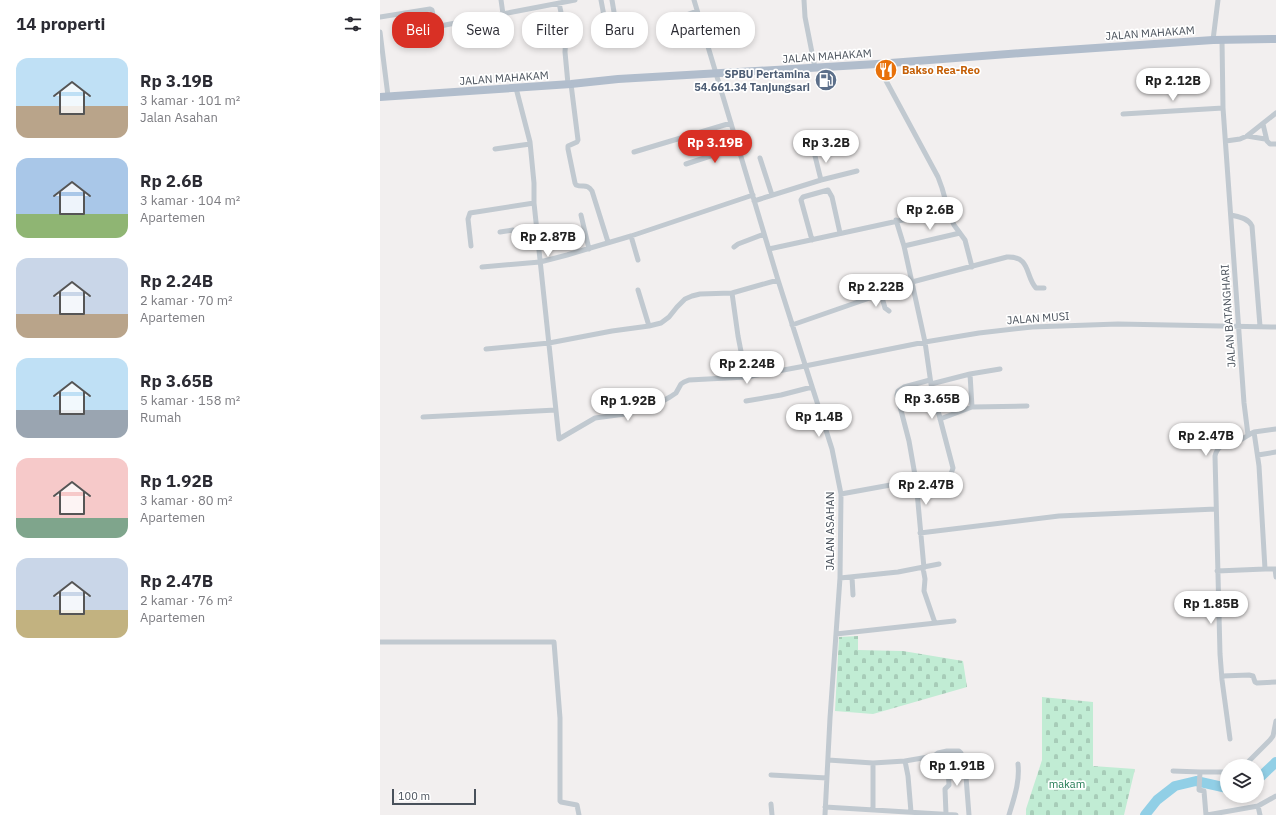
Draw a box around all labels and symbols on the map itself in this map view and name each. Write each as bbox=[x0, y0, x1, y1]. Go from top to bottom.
street label: JALAN MAHAKAM bbox=[1105, 23, 1195, 43]
street label: JALAN MAHAKAM bbox=[782, 46, 872, 66]
restaurant icon: Bakso Rea-Reo bbox=[873, 57, 899, 83]
place label: Bakso Rea-Reo bbox=[902, 63, 980, 77]
place label: SPBU Pertamina 54.661.34 Tanjungsari bbox=[694, 67, 810, 94]
fuel station icon: SPBU Pertamina 54.661.34 Tanjungsari bbox=[813, 67, 839, 93]
street label: JALAN MAHAKAM bbox=[459, 68, 549, 88]
pin: Rp 2.12B bbox=[1132, 68, 1214, 102]
pin: Rp 3.19B bbox=[674, 130, 756, 164]
pin: Rp 3.2B bbox=[789, 130, 863, 164]
pin: Rp 2.6B bbox=[893, 197, 967, 231]
pin: Rp 2.87B bbox=[507, 224, 589, 258]
street label: JALAN BATANGHARI bbox=[1217, 264, 1239, 368]
pin: Rp 2.22B bbox=[835, 274, 917, 308]
street label: JALAN MUSI bbox=[1006, 309, 1070, 327]
pin: Rp 2.24B bbox=[706, 351, 788, 385]
pin: Rp 3.65B bbox=[891, 386, 973, 420]
pin: Rp 1.92B bbox=[587, 388, 669, 422]
pin: Rp 1.4B bbox=[782, 404, 856, 438]
pin: Rp 2.47B bbox=[1165, 423, 1247, 457]
pin: Rp 2.47B bbox=[885, 472, 967, 506]
street label: JALAN ASAHAN bbox=[823, 492, 837, 570]
pin: Rp 1.85B bbox=[1170, 591, 1252, 625]
pin: Rp 1.91B bbox=[916, 753, 998, 787]
park label: makam bbox=[1049, 777, 1085, 791]
scale bar bbox=[392, 787, 476, 806]

